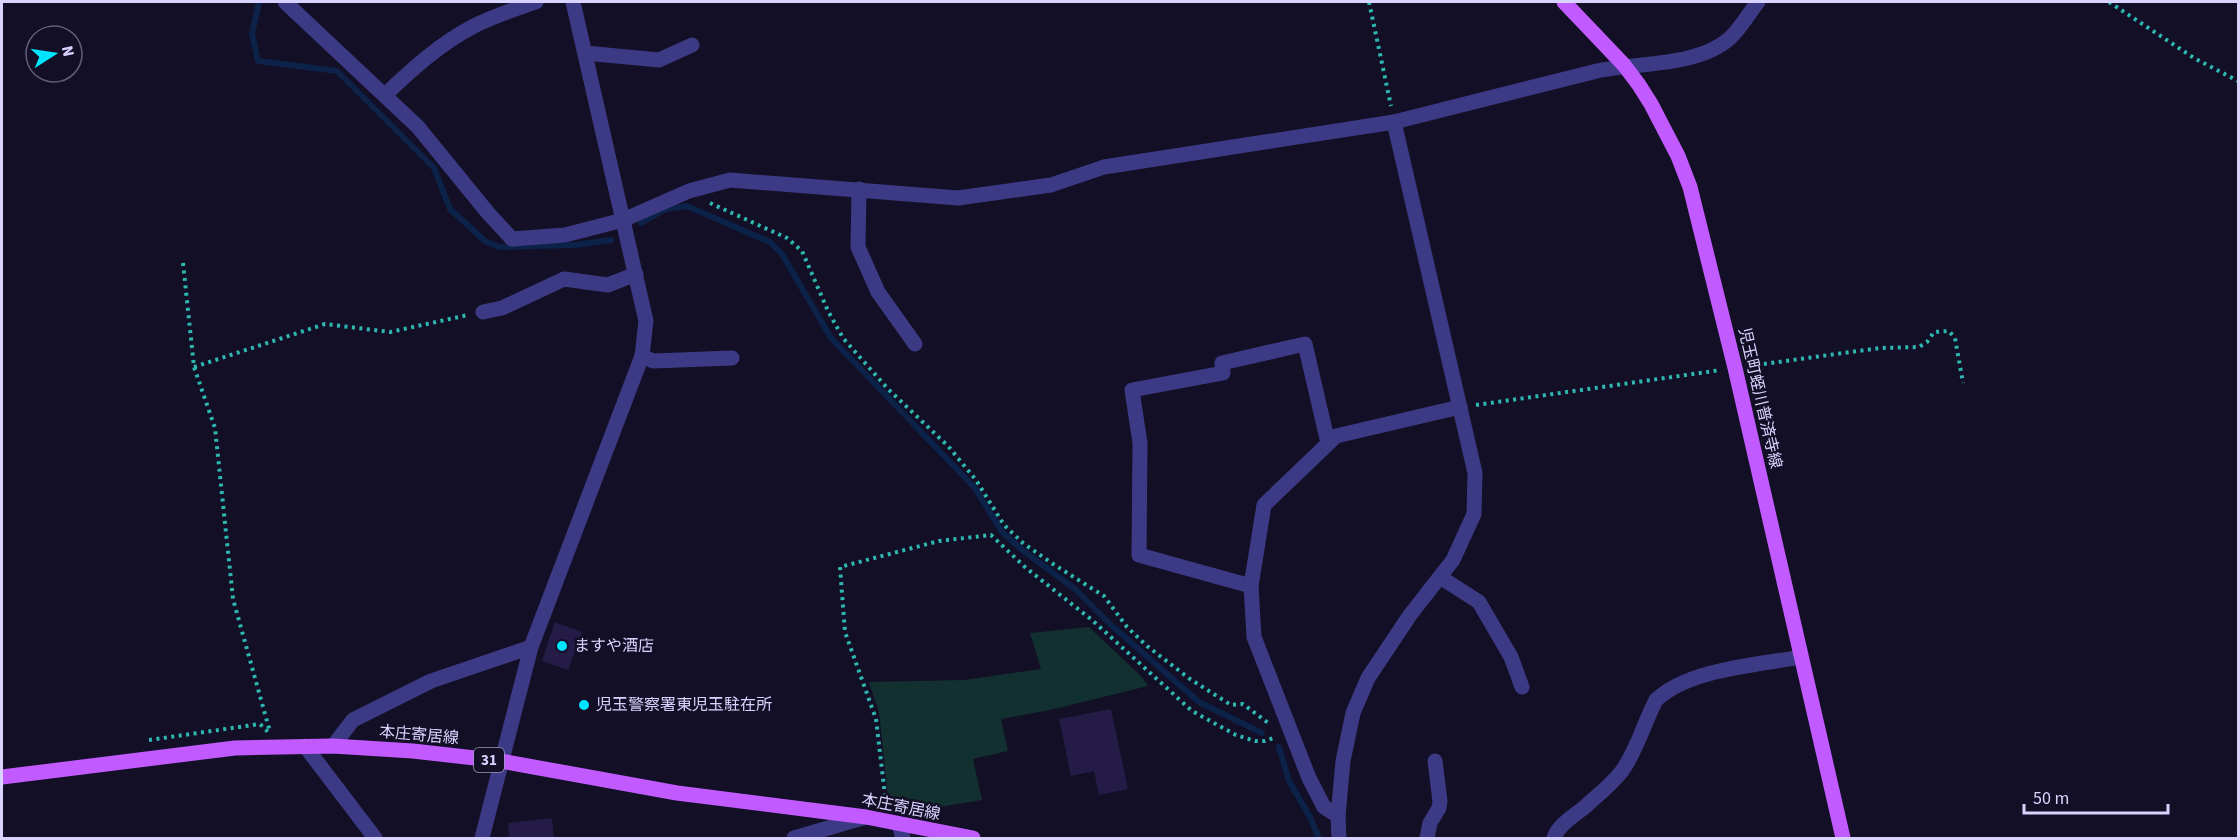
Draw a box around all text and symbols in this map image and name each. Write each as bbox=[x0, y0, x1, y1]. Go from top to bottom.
north arrow bbox=[24, 24, 84, 84]
text: N bbox=[56, 44, 80, 59]
street label: 児玉町蛭川普済寺線 bbox=[1733, 325, 1787, 471]
place label: ますや酒店 bbox=[574, 635, 654, 657]
marker: ますや酒店 bbox=[555, 639, 569, 653]
place label: 児玉警察署東児玉駐在所 bbox=[596, 694, 772, 716]
marker: 児玉警察署東児玉駐在所 bbox=[577, 698, 591, 712]
street label: 本庄寄居線 bbox=[378, 721, 460, 749]
road number: 31 bbox=[474, 748, 504, 772]
scale bar bbox=[2024, 777, 2168, 815]
text: 50 m bbox=[2033, 786, 2069, 811]
street label: 本庄寄居線 bbox=[860, 789, 942, 825]

